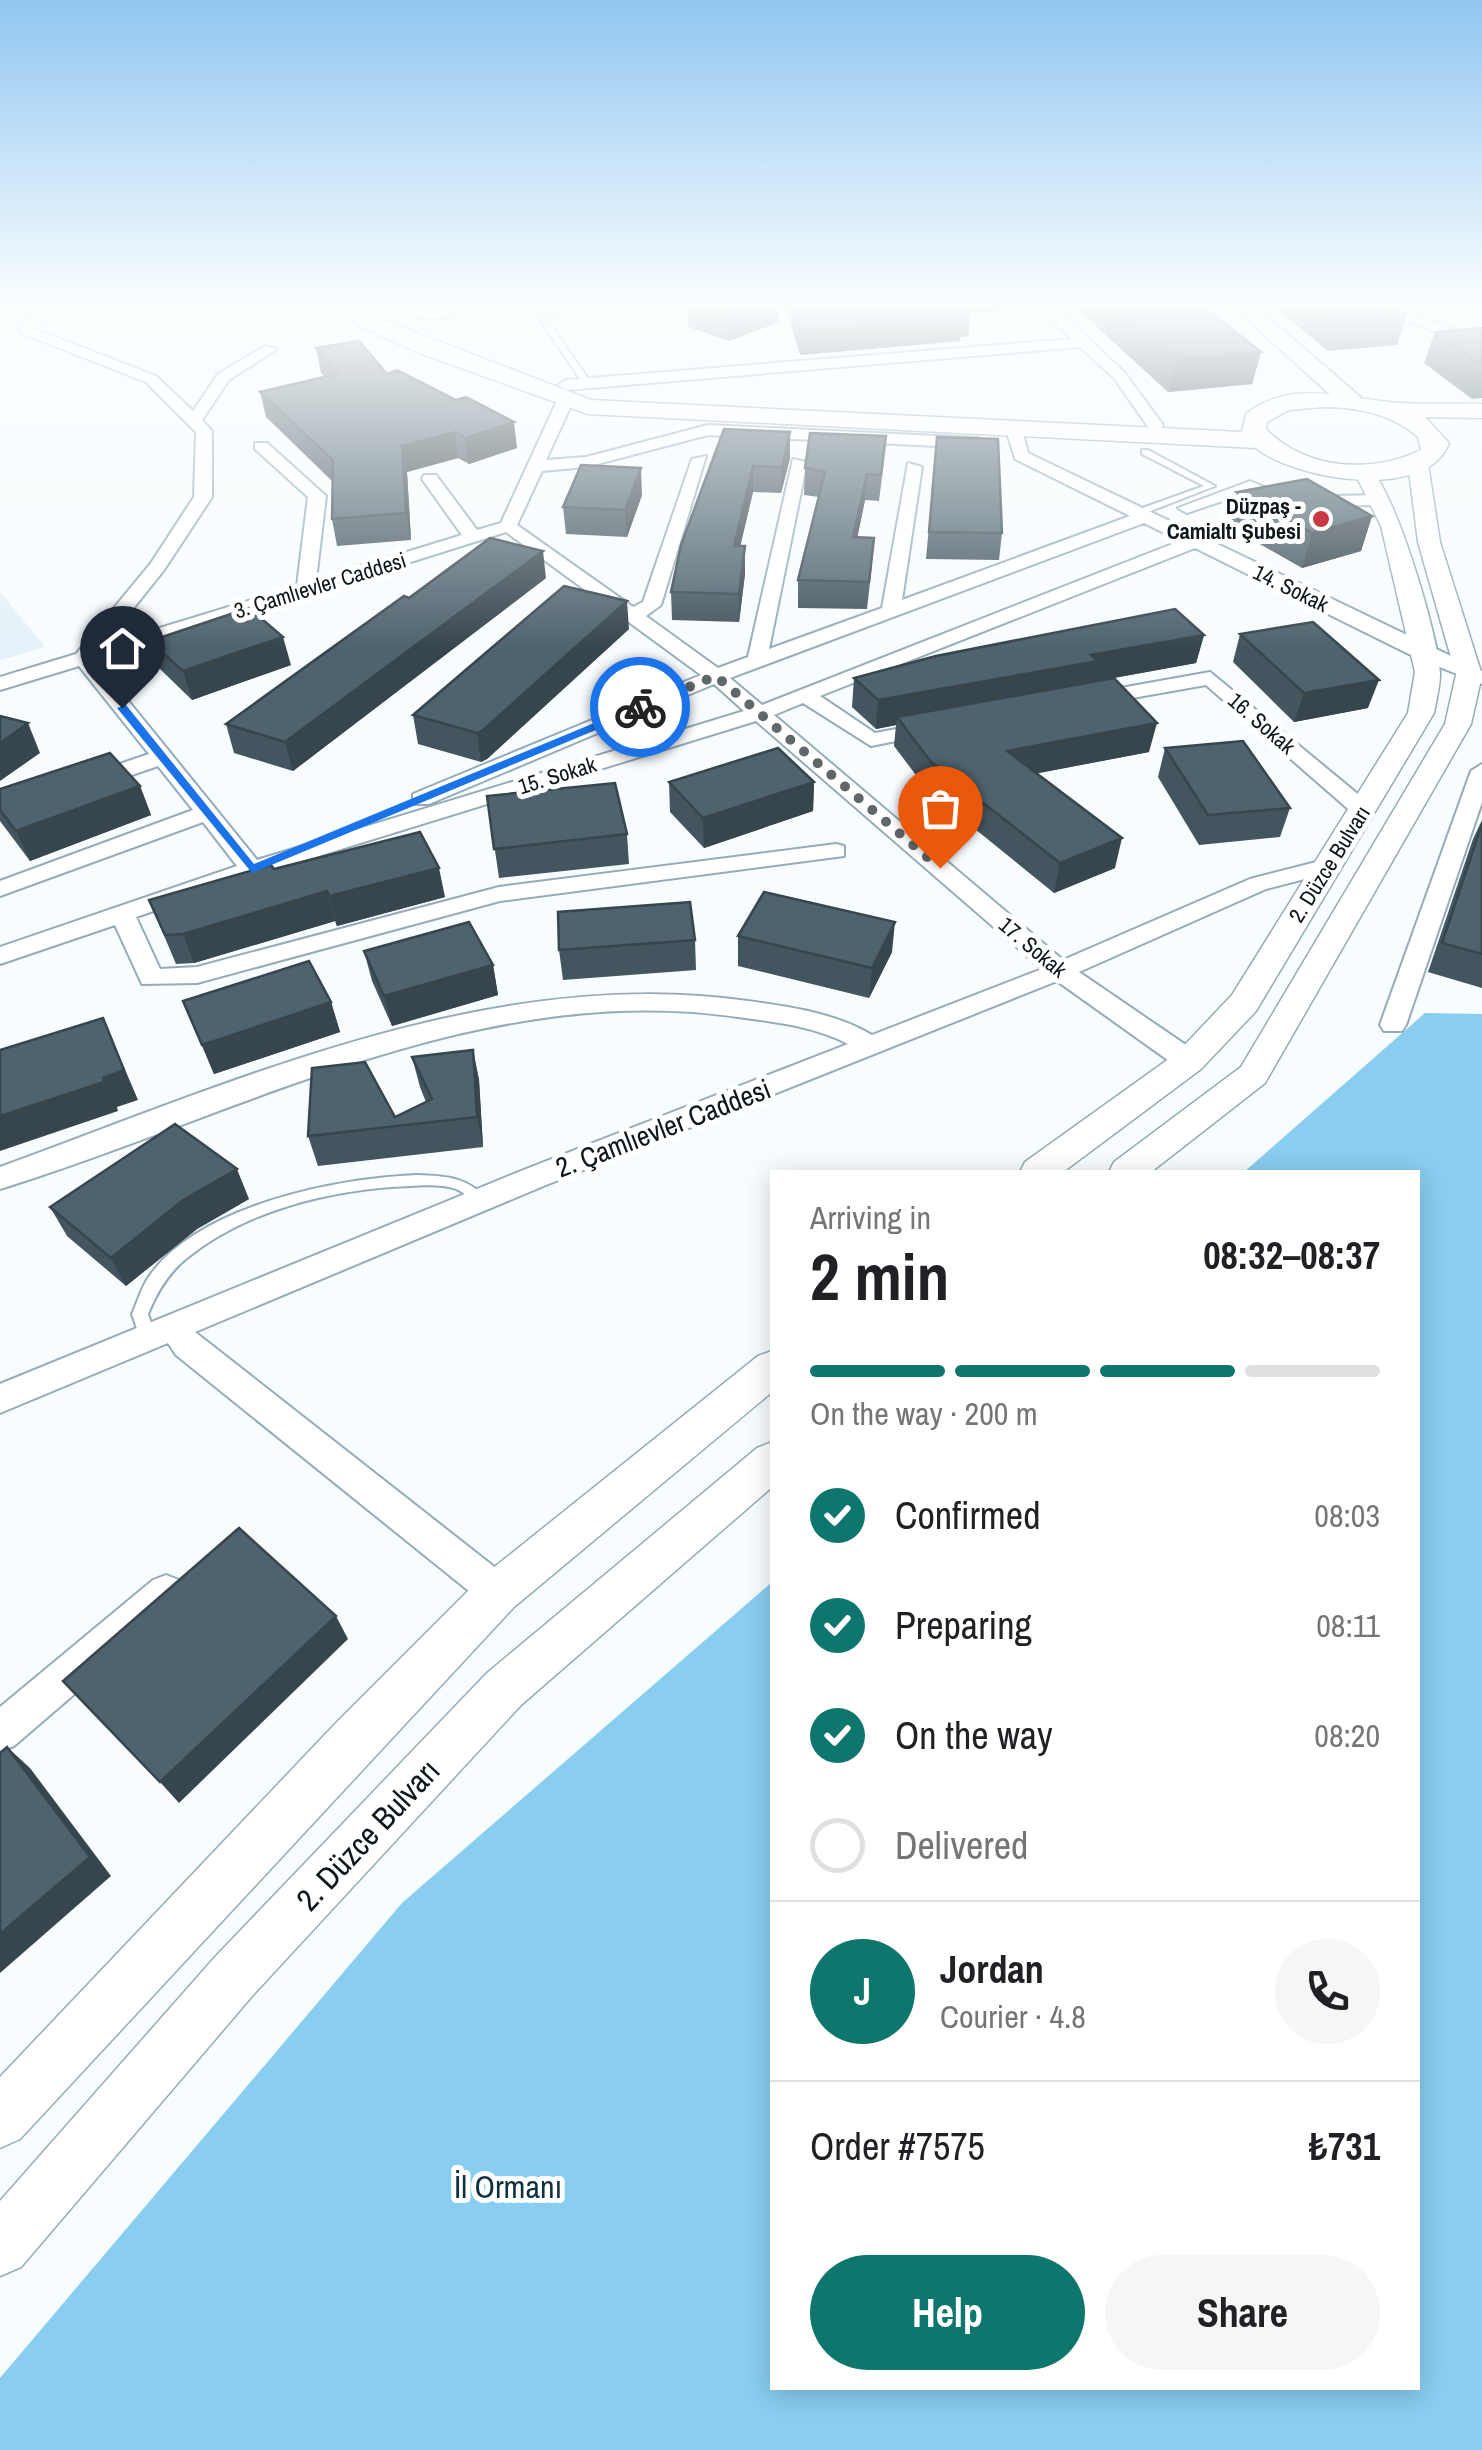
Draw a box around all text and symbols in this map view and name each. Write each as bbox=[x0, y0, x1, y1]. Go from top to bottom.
place label: Düzpaş - Camialtı Şubesi bbox=[1167, 491, 1301, 546]
marker: Düzpaş - Camialtı Şubesi bbox=[1310, 508, 1332, 530]
street label: 3. Çamlıevler Caddesi bbox=[230, 545, 410, 625]
street label: 14. Sokak bbox=[1248, 557, 1335, 619]
pin bbox=[80, 606, 165, 709]
icon: home bbox=[95, 621, 150, 676]
courier bbox=[590, 657, 690, 757]
icon: bike bbox=[613, 680, 668, 735]
street label: 16. Sokak bbox=[1222, 685, 1303, 761]
street label: 15. Sokak bbox=[514, 749, 601, 801]
pin bbox=[898, 766, 983, 869]
icon: bag bbox=[913, 781, 968, 836]
street label: 2. Düzce Bulvarı bbox=[1281, 800, 1377, 928]
street label: 17. Sokak bbox=[993, 910, 1074, 985]
street label: 2. Çamlıevler Caddesi bbox=[550, 1070, 776, 1186]
text: Arriving in bbox=[810, 1196, 931, 1239]
text: 08:32–08:37 bbox=[1203, 1230, 1380, 1281]
text: 2 min bbox=[810, 1233, 949, 1320]
text: On the way · 200 m bbox=[810, 1392, 1038, 1435]
icon: check bbox=[810, 1488, 865, 1543]
text: Confirmed bbox=[895, 1490, 1040, 1541]
text: 08:03 bbox=[1314, 1494, 1380, 1537]
icon: check bbox=[810, 1598, 865, 1653]
text: Preparing bbox=[895, 1600, 1032, 1651]
text: 08:11 bbox=[1316, 1604, 1380, 1647]
icon: check bbox=[810, 1708, 865, 1763]
text: On the way bbox=[895, 1710, 1053, 1761]
text: 08:20 bbox=[1314, 1714, 1380, 1757]
street label: 2. Düzce Bulvarı bbox=[286, 1750, 449, 1920]
text: Delivered bbox=[895, 1820, 1028, 1871]
button: phone bbox=[1275, 1939, 1380, 2044]
text: Jordan bbox=[940, 1944, 1044, 1995]
text: J bbox=[854, 1966, 871, 2017]
text: Courier · 4.8 bbox=[940, 1995, 1086, 2038]
text: Order #7575 bbox=[810, 2121, 985, 2172]
text: ₺731 bbox=[1309, 2121, 1380, 2172]
park label: İl Ormanı bbox=[454, 2165, 562, 2208]
button: Help bbox=[810, 2255, 1085, 2370]
button: Share bbox=[1105, 2255, 1380, 2370]

